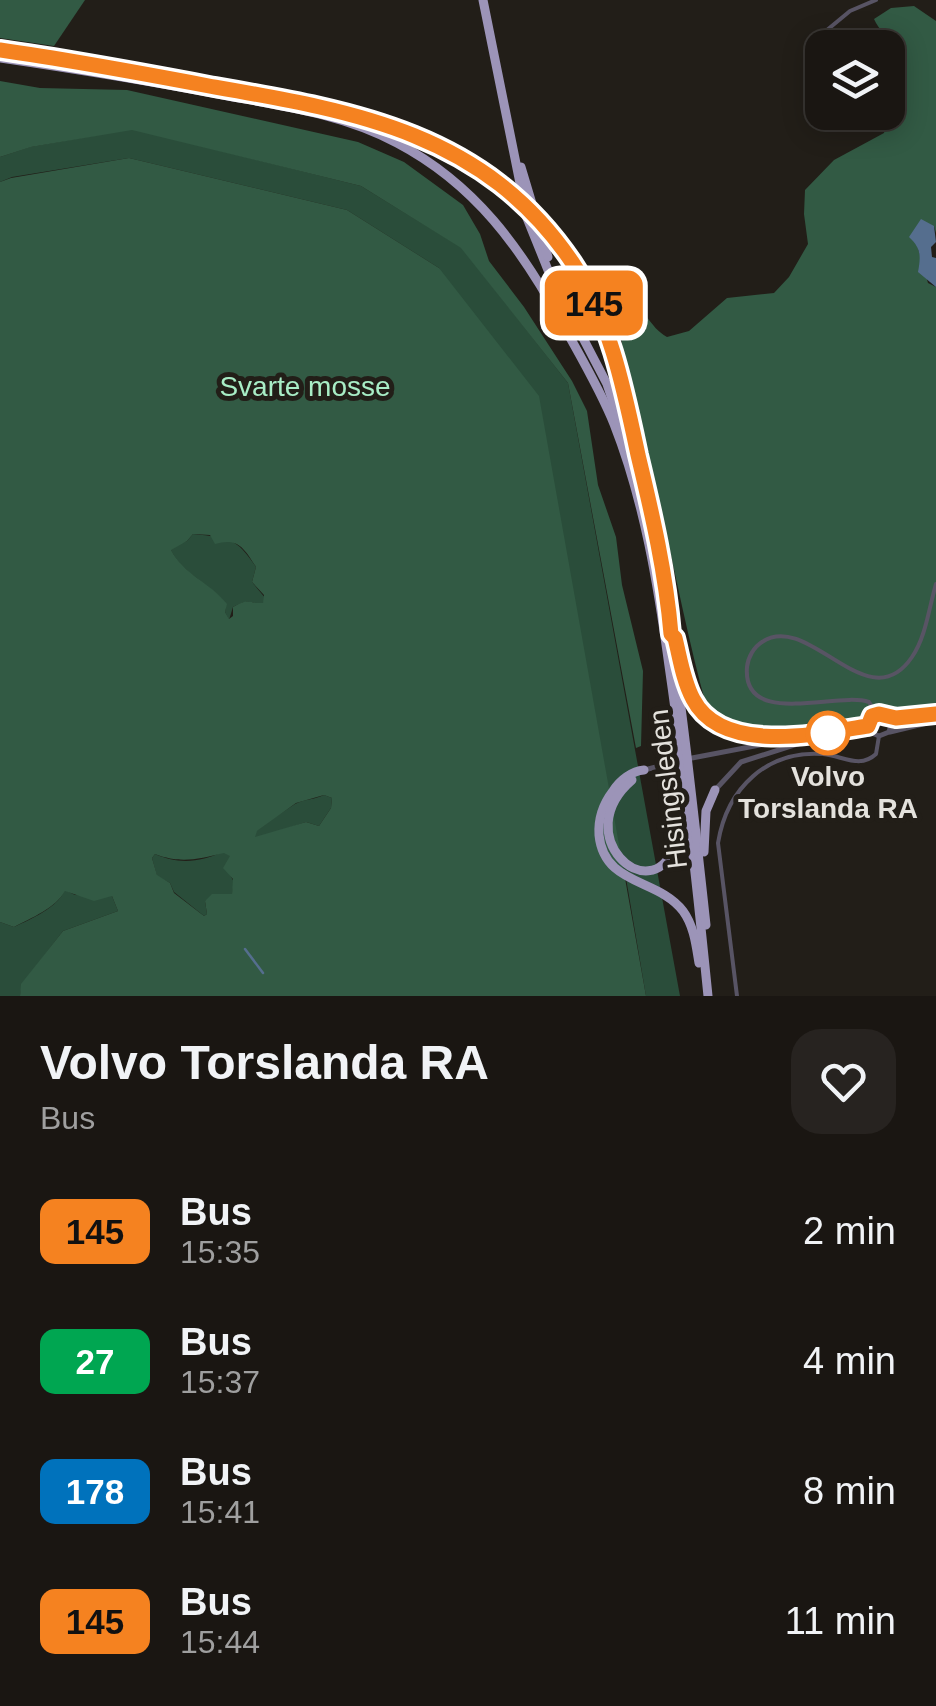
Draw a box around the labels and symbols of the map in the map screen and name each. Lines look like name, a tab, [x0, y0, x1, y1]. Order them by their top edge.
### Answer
line badge: 145	[536, 270, 652, 336]
park label: Svarte mosse	[219, 371, 391, 402]
street label: Hisingsleden	[643, 708, 693, 870]
marker: Volvo Torslanda RA	[807, 712, 849, 754]
place label: Volvo Torslanda RA	[738, 761, 918, 824]

